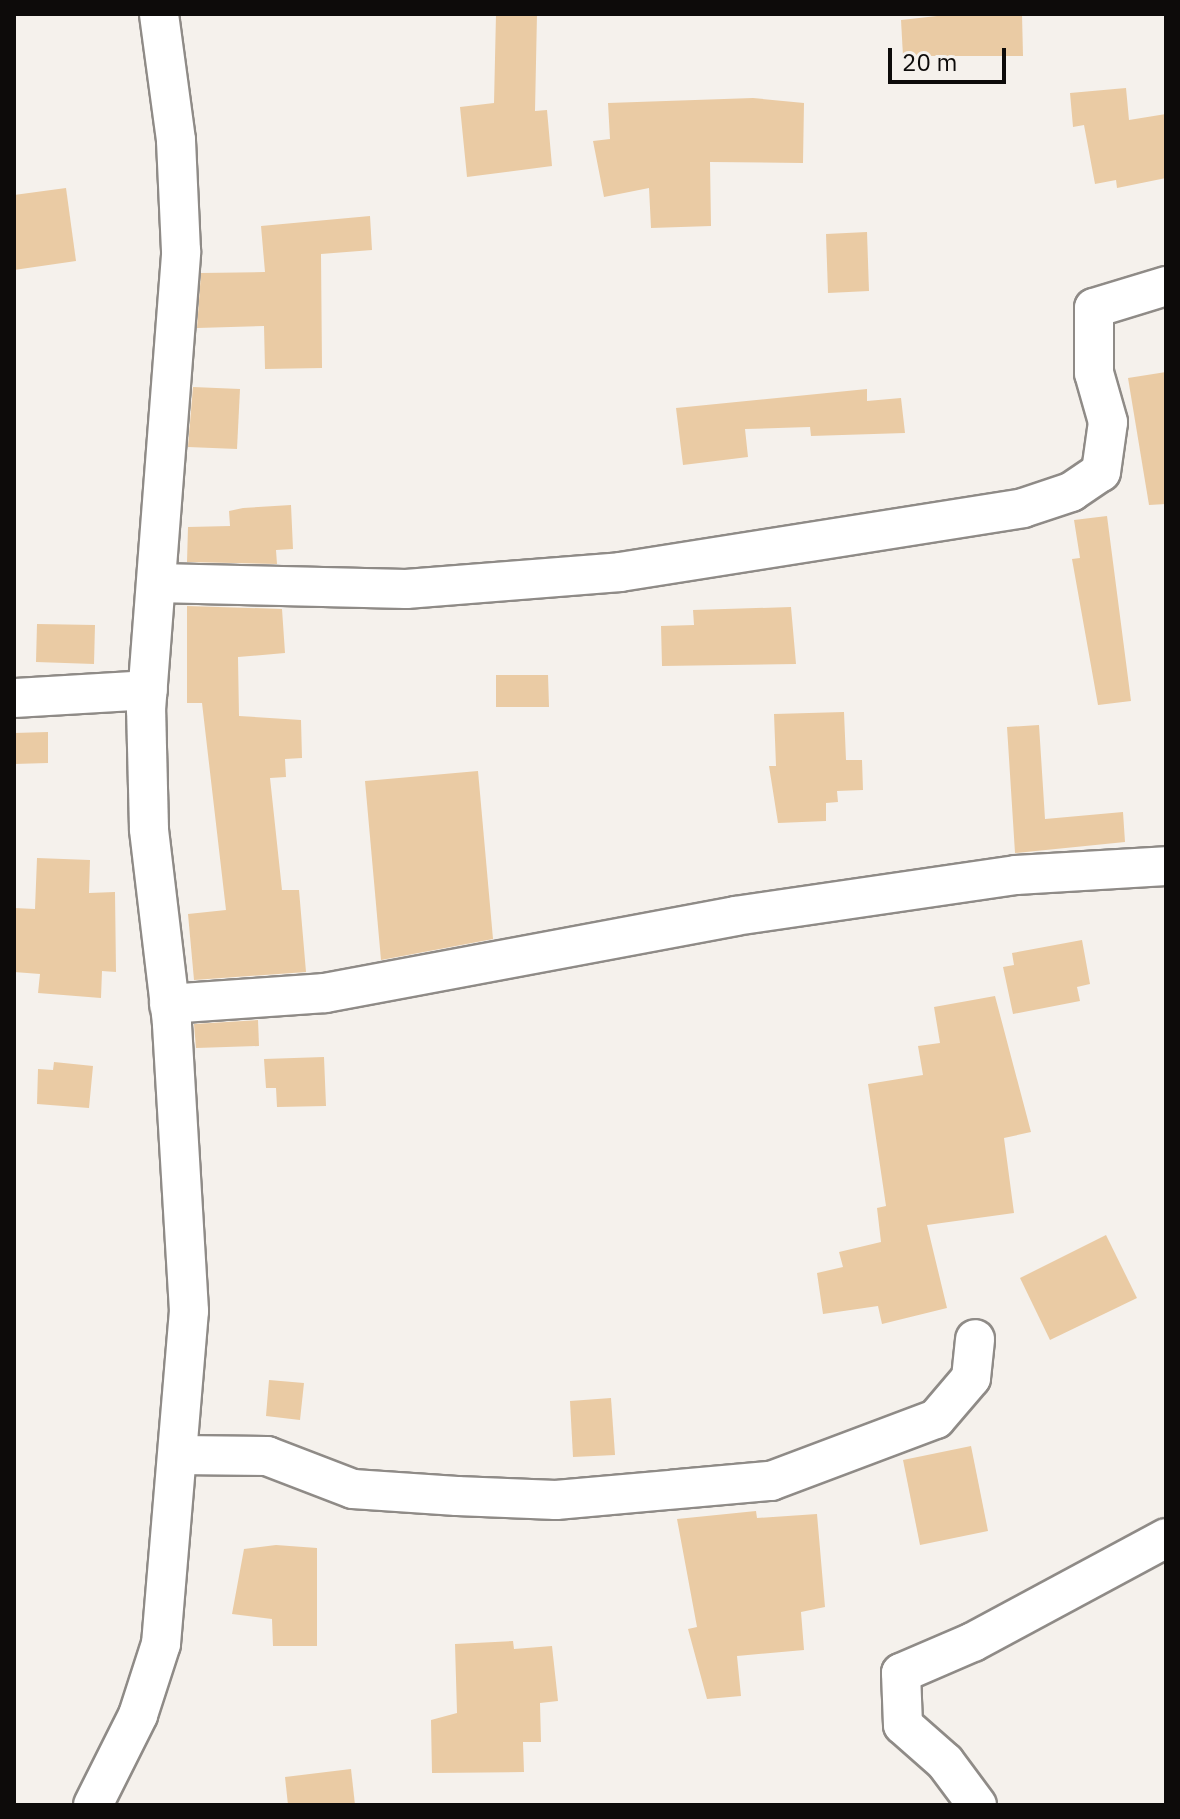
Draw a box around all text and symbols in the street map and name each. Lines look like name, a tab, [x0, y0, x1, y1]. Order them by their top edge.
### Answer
scale bar	[892, 32, 1010, 82]
text: 20 m	[902, 46, 957, 78]

